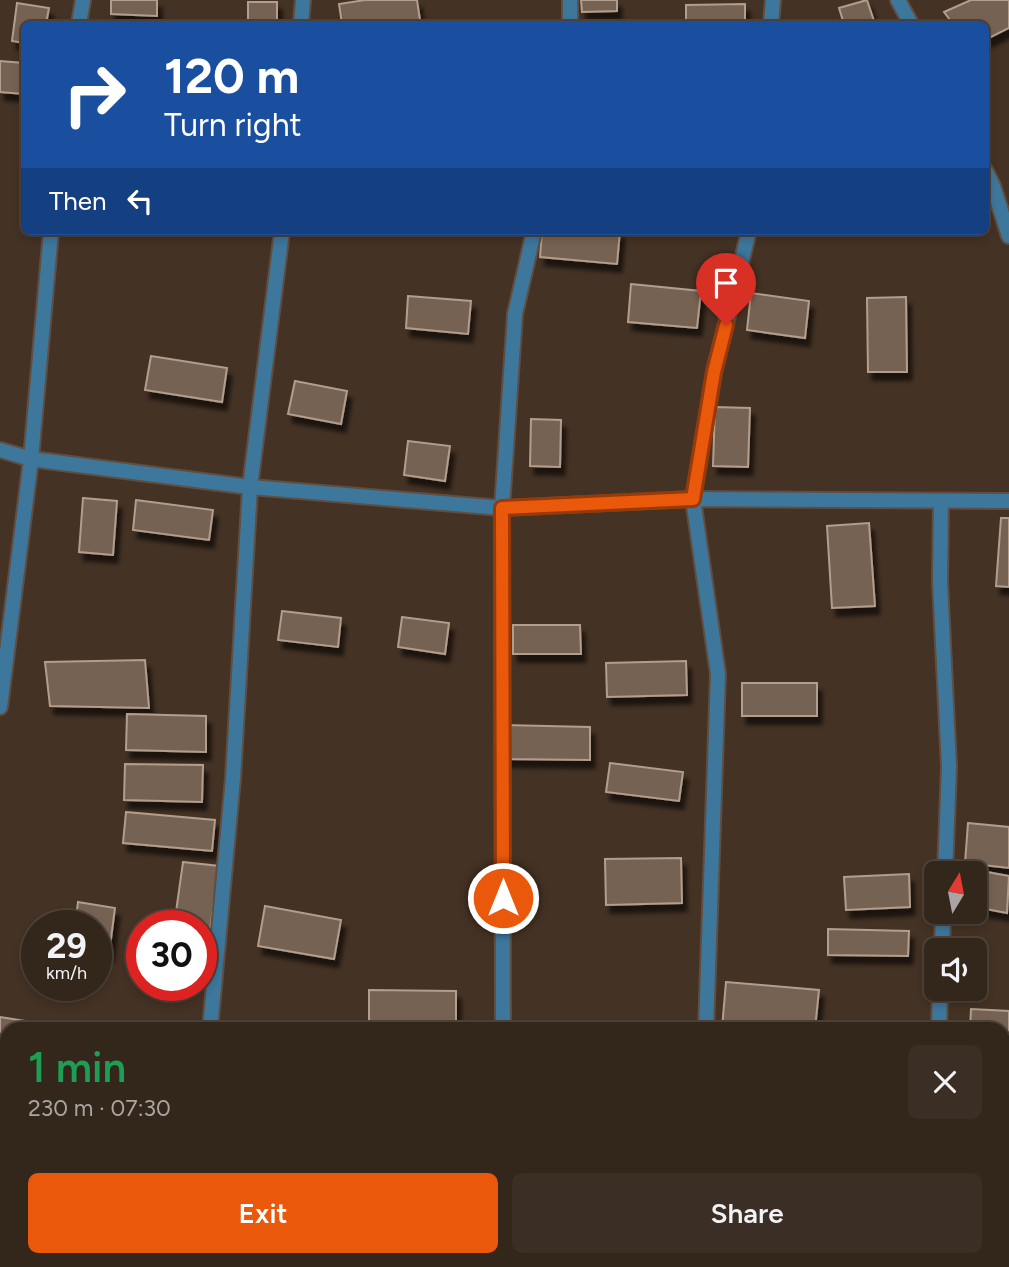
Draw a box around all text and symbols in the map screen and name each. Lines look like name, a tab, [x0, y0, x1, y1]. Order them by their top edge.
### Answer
text: 120 m	[164, 46, 299, 105]
icon: right	[49, 49, 140, 140]
text: Turn right	[164, 106, 302, 144]
icon: left	[121, 182, 159, 220]
text: Then	[49, 185, 107, 217]
pin	[696, 253, 756, 325]
icon: arrive	[707, 264, 745, 302]
position arrow	[466, 861, 540, 935]
north arrow	[924, 861, 987, 924]
map controls	[924, 861, 987, 1001]
speed limit sign: 30	[126, 910, 217, 1001]
text: 29	[46, 925, 87, 967]
button: sound	[924, 938, 987, 1001]
text: km/h	[46, 962, 87, 984]
text: 1 min	[28, 1042, 126, 1093]
button: close	[908, 1045, 982, 1119]
text: 230 m · 07:30	[28, 1094, 171, 1122]
button: Exit	[28, 1173, 498, 1253]
button: Share	[512, 1173, 982, 1253]

